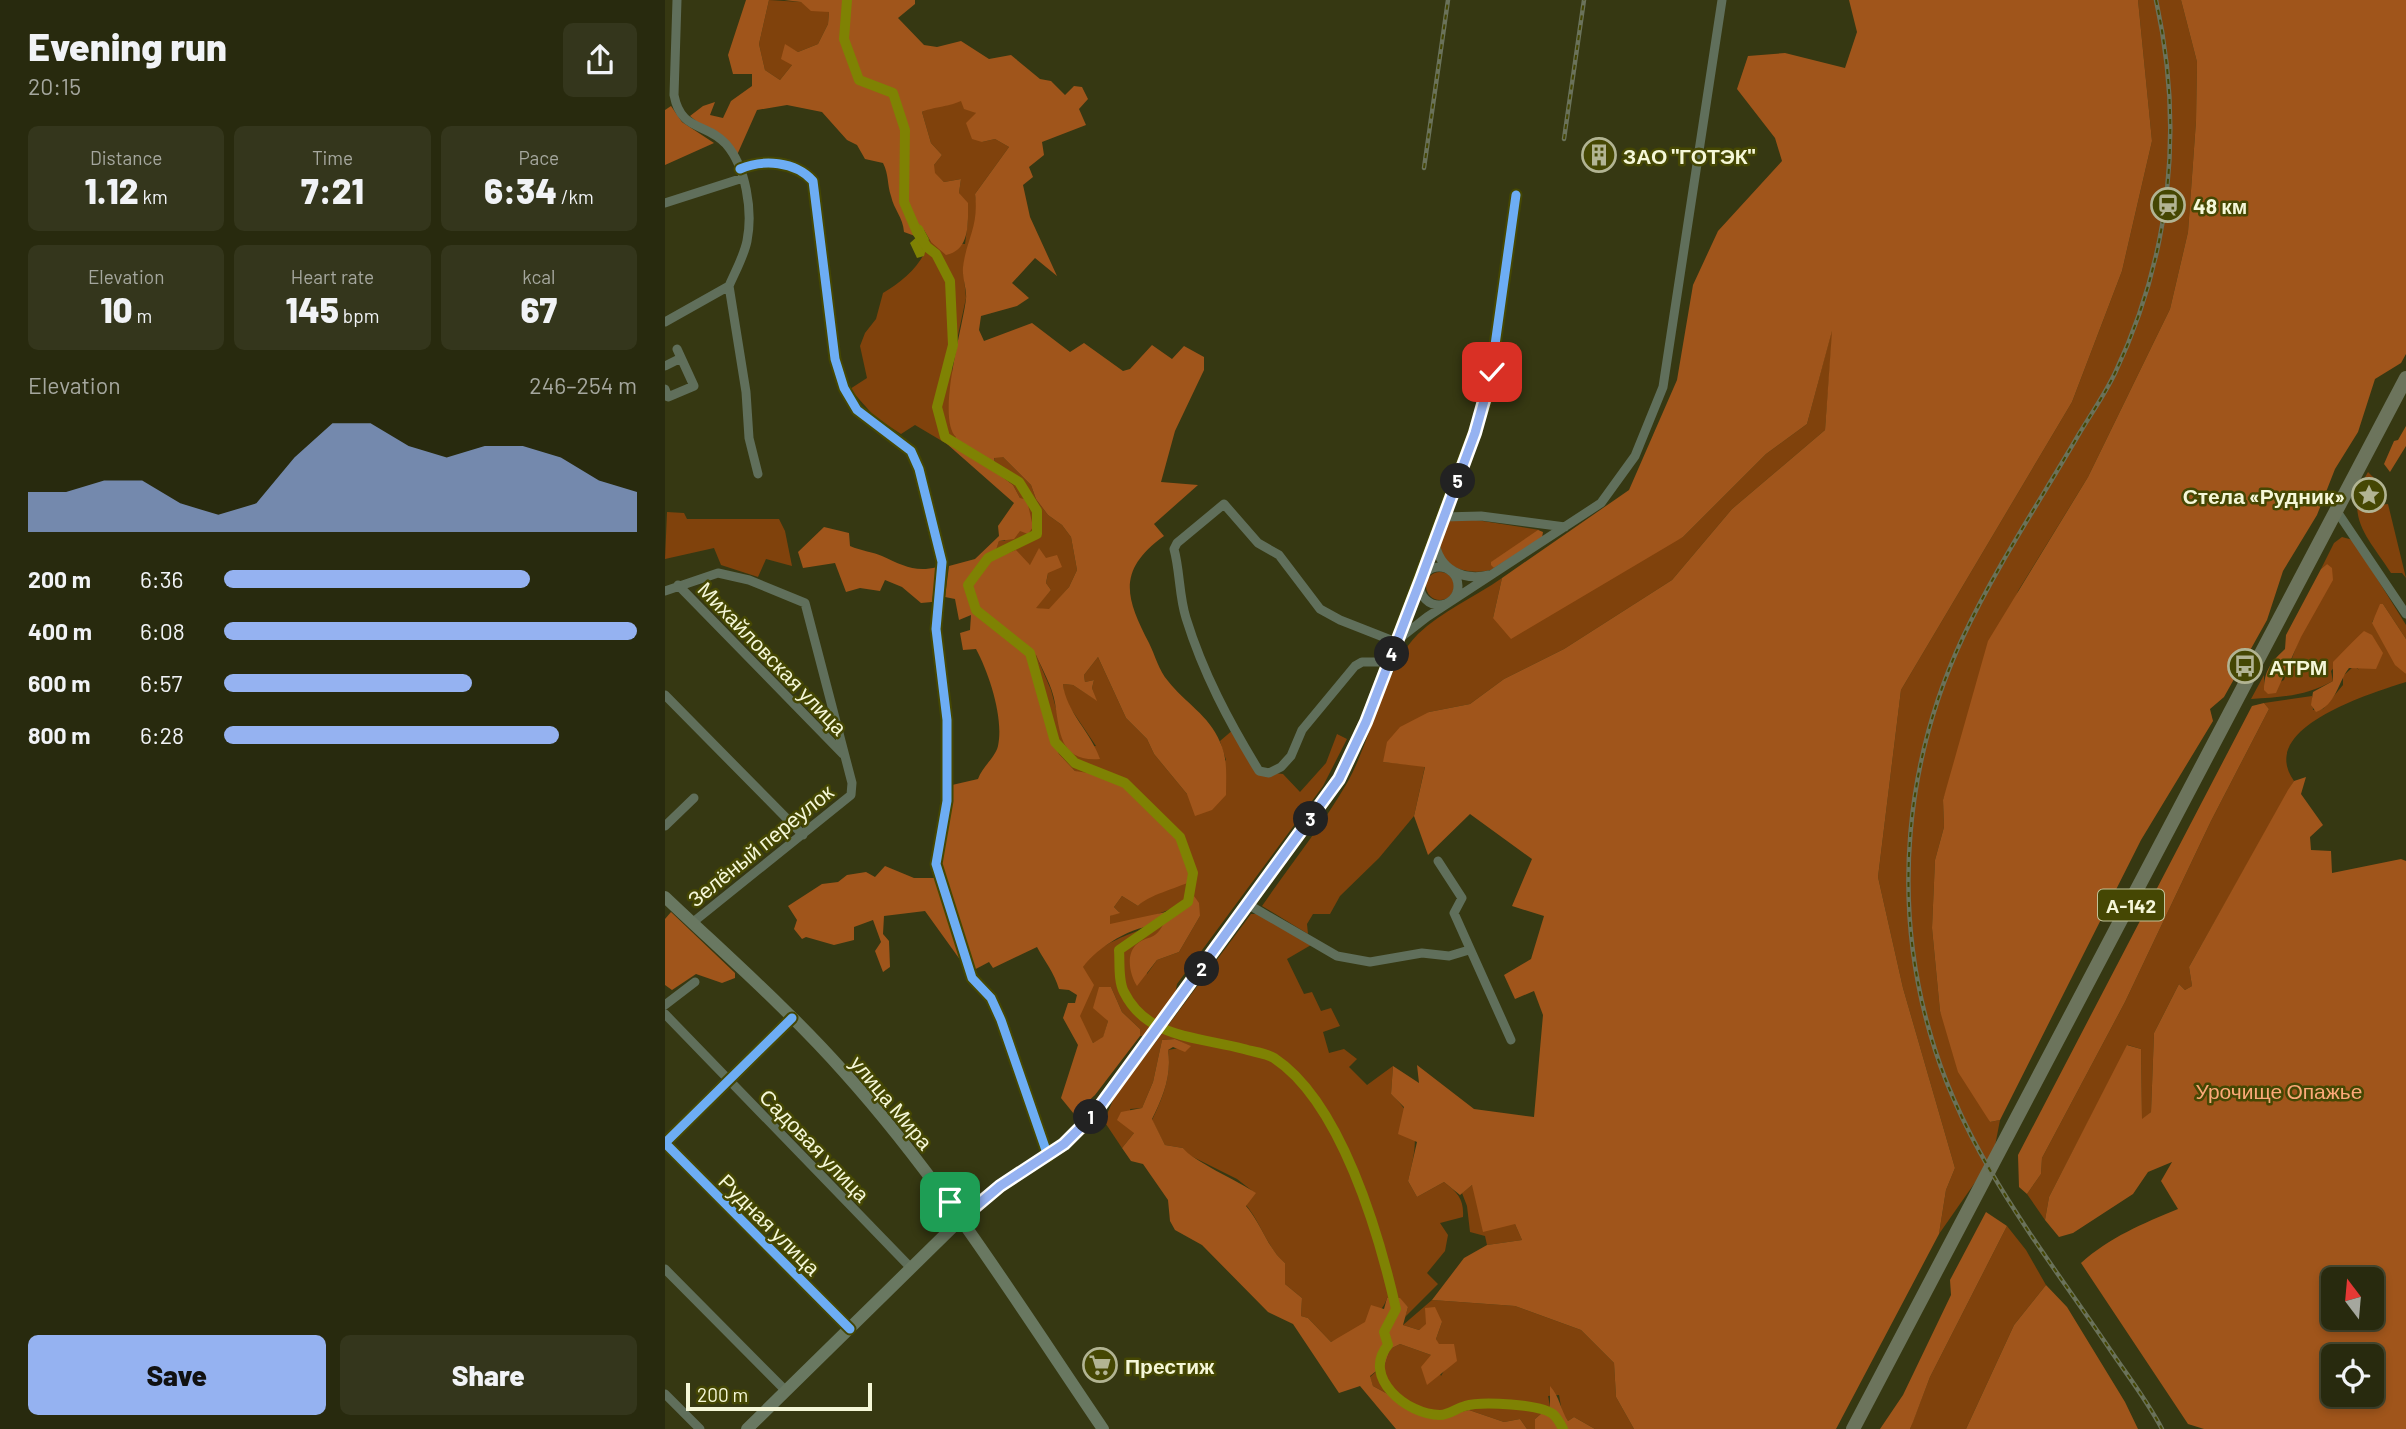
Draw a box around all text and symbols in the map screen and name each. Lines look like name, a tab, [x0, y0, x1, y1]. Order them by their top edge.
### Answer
text: Evening run	[28, 23, 227, 69]
button: share	[563, 23, 637, 97]
text: 20:15	[28, 72, 81, 100]
building icon: ЗАО "ГОТЭК"	[1580, 136, 1618, 174]
place label: ЗАО "ГОТЭК"	[1623, 143, 1756, 168]
text: Distance	[90, 146, 162, 169]
text: Time	[312, 146, 353, 169]
text: Pace	[518, 146, 559, 169]
text: 1.12	[85, 169, 139, 211]
text: 7:21	[301, 169, 364, 211]
text: 6:34	[484, 169, 557, 211]
text: km	[139, 185, 168, 208]
text: /km	[557, 185, 594, 208]
station icon: 48 км	[2149, 186, 2187, 224]
place label: 48 км	[2193, 193, 2247, 218]
text: Elevation	[88, 265, 164, 288]
text: Heart rate	[291, 265, 374, 288]
text: kcal	[522, 265, 555, 288]
text: 10	[100, 288, 133, 330]
text: 145	[286, 288, 339, 330]
text: 67	[520, 288, 557, 330]
text: m	[133, 304, 152, 327]
text: bpm	[339, 304, 379, 327]
pin	[1462, 342, 1522, 402]
icon: check	[1473, 353, 1511, 391]
text: Elevation	[28, 371, 121, 399]
text: 246–254 m	[529, 371, 637, 399]
pin: 5	[1441, 463, 1475, 498]
text: 5	[1452, 469, 1463, 492]
place icon: Стела «Рудник»	[2350, 476, 2388, 514]
place label: Стела «Рудник»	[2183, 483, 2345, 508]
text: 200 m	[28, 565, 91, 593]
text: 6:36	[140, 565, 183, 593]
street label: Михайловская улица	[693, 576, 853, 740]
text: 400 m	[28, 617, 92, 645]
text: 6:08	[140, 617, 185, 645]
pin: 4	[1375, 636, 1409, 672]
text: 4	[1386, 642, 1397, 665]
bus stop icon: АТРМ	[2226, 647, 2264, 685]
place label: АТРМ	[2269, 654, 2327, 679]
text: 600 m	[28, 669, 90, 697]
text: 6:57	[140, 669, 182, 697]
text: 800 m	[28, 721, 90, 749]
text: 6:28	[140, 721, 184, 749]
street label: Зелёный переулок	[682, 778, 838, 911]
pin: 3	[1293, 802, 1329, 836]
text: 3	[1305, 807, 1316, 830]
road number: А-142	[2098, 890, 2164, 920]
pin: 2	[1185, 951, 1219, 986]
text: 2	[1196, 957, 1207, 980]
street label: улица Мира	[846, 1050, 939, 1154]
park label: Урочище Опажье	[2196, 1078, 2362, 1103]
street label: Садовая улица	[755, 1083, 875, 1207]
pin: 1	[1073, 1100, 1109, 1134]
text: 1	[1087, 1105, 1094, 1128]
street label: Рудная улица	[714, 1168, 826, 1280]
pin	[920, 1172, 980, 1232]
icon: arrive	[931, 1183, 969, 1221]
north arrow	[2321, 1267, 2383, 1330]
map controls	[2321, 1267, 2384, 1407]
button: Save	[28, 1335, 326, 1415]
button: Share	[340, 1335, 637, 1415]
button: locate	[2321, 1344, 2384, 1407]
supermarket icon: Престиж	[1081, 1346, 1119, 1384]
place label: Престиж	[1125, 1353, 1215, 1378]
scale bar	[686, 1380, 871, 1412]
text: 200 m	[697, 1383, 748, 1406]

